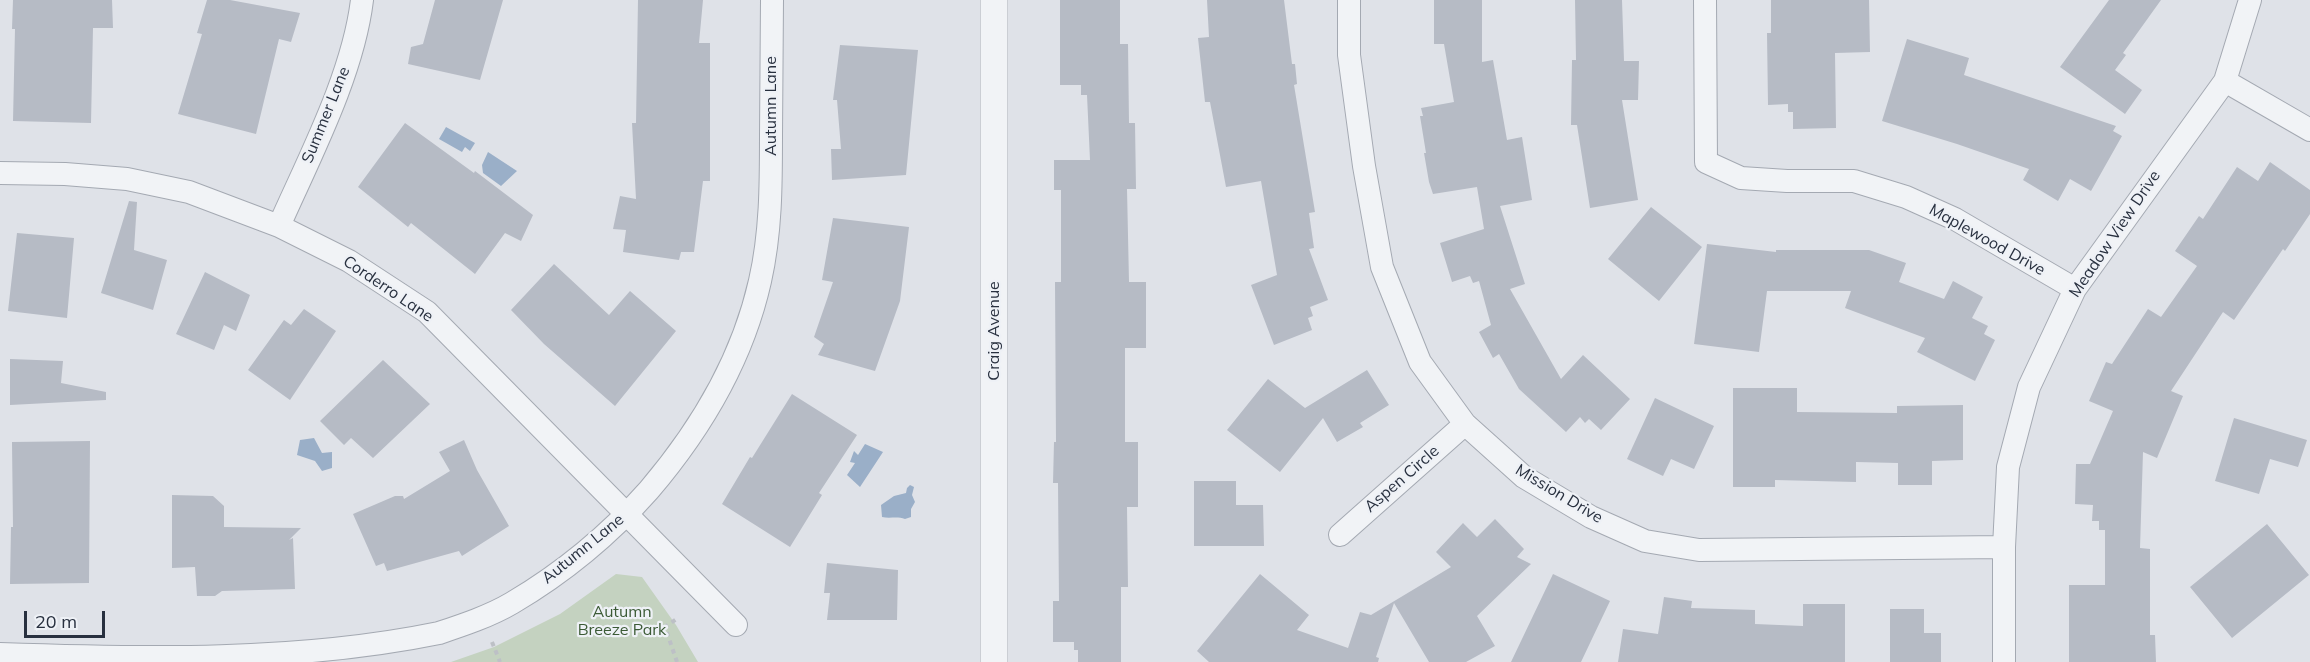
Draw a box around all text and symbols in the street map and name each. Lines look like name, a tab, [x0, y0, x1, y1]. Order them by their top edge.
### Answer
street label: Autumn Lane	[761, 56, 781, 156]
street label: Summer Lane	[298, 64, 354, 166]
street label: Meadow View Drive	[2065, 167, 2165, 301]
street label: Maplewood Drive	[1926, 200, 2048, 280]
street label: Corderro Lane	[339, 252, 437, 326]
street label: Craig Avenue	[984, 281, 1004, 381]
street label: Aspen Circle	[1361, 441, 1443, 517]
street label: Mission Drive	[1512, 460, 1606, 528]
street label: Autumn Lane	[538, 510, 628, 588]
scale bar	[27, 599, 108, 637]
park label: Autumn Breeze Park	[578, 602, 666, 640]
text: 20 m	[35, 610, 77, 633]

